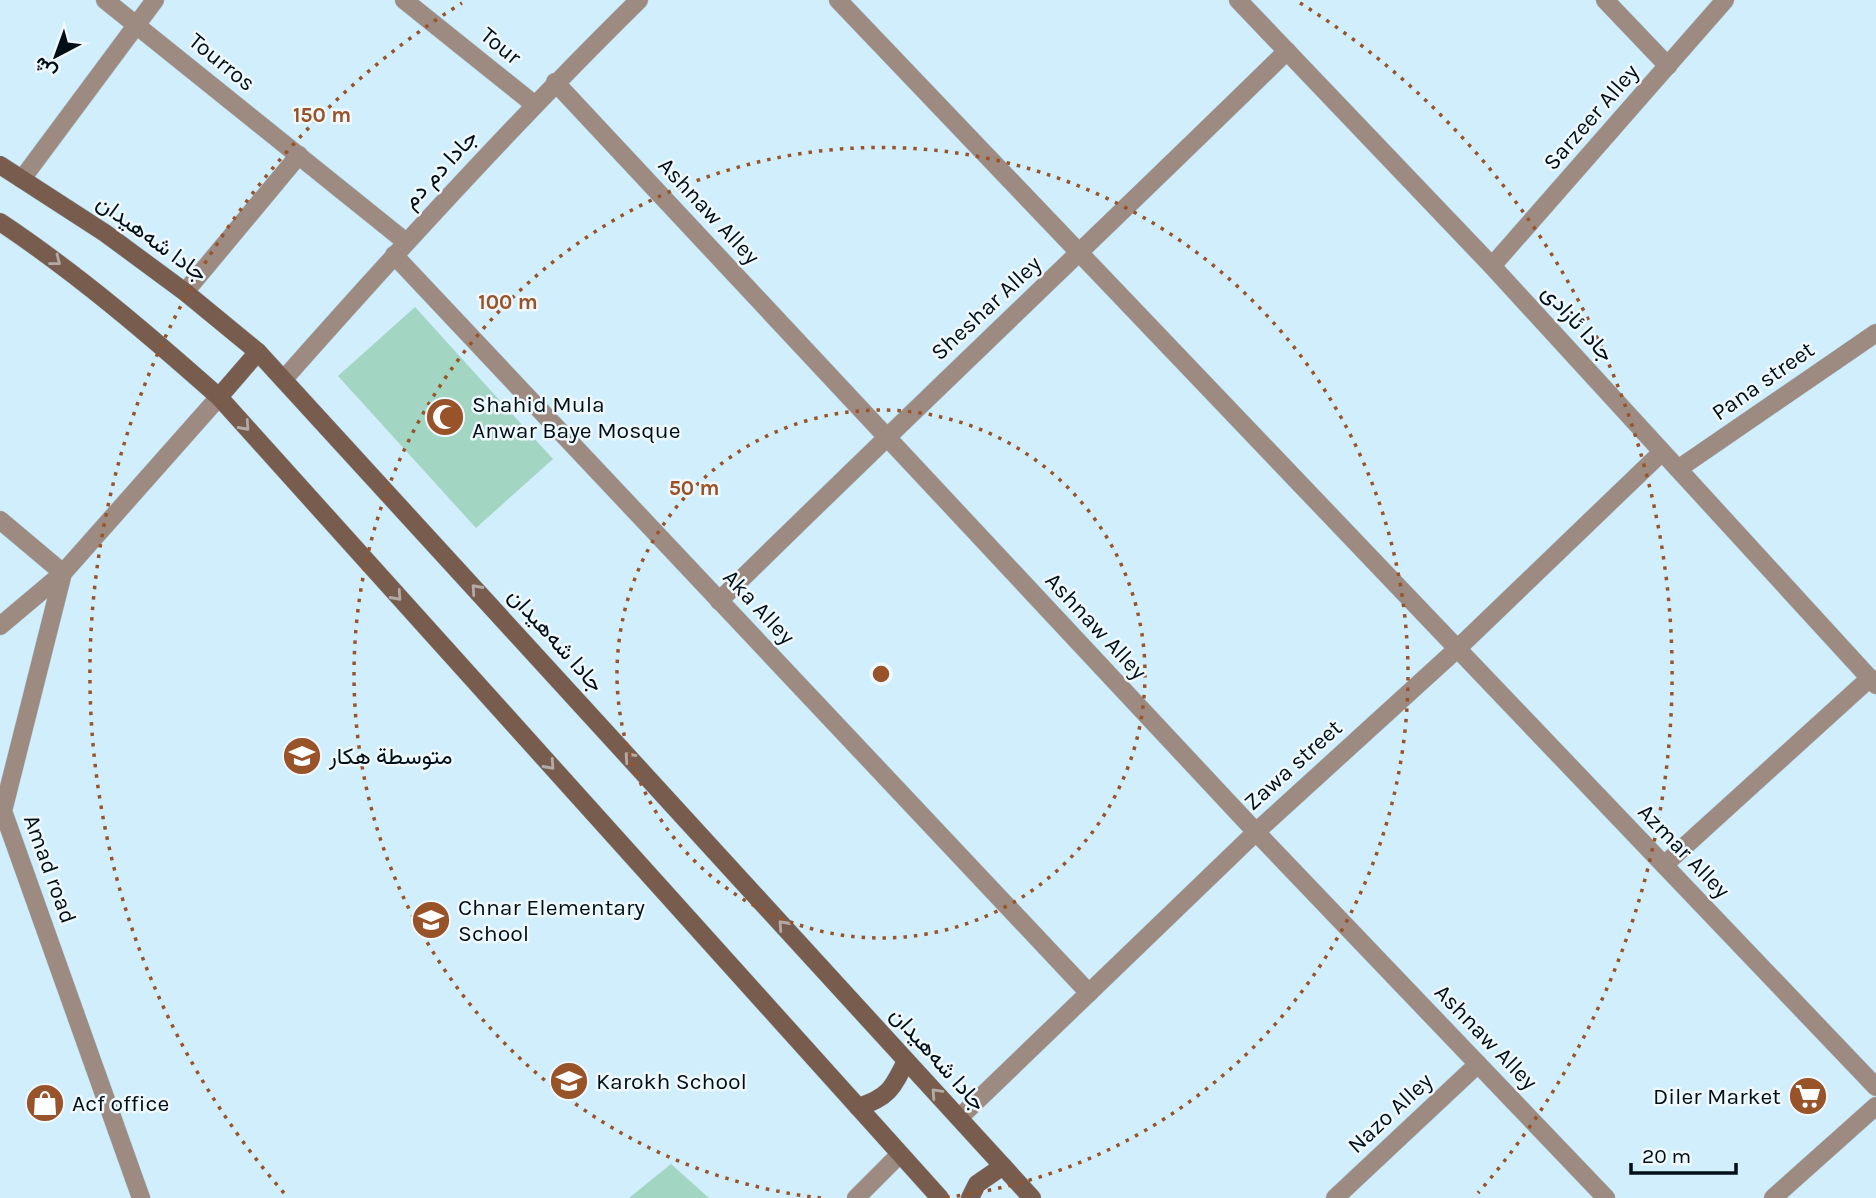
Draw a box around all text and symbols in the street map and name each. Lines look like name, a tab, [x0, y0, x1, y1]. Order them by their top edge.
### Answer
north arrow	[21, 21, 91, 91]
street label: Tour	[475, 22, 527, 71]
street label: Tourros	[183, 27, 261, 97]
text: ش	[30, 52, 61, 84]
street label: Sarzeer Alley	[1538, 58, 1645, 176]
text: 150 m	[293, 103, 351, 127]
street label: جادا دم دم	[397, 124, 484, 215]
street label: Ashnaw Alley	[653, 152, 766, 270]
street label: جادا شەهیدان	[91, 189, 213, 287]
street label: Sheshar Alley	[925, 250, 1047, 366]
one-way arrow	[48, 252, 61, 265]
street label: جادا ئازادی	[1535, 279, 1620, 368]
text: 100 m	[478, 290, 538, 314]
street label: Pana street	[1707, 336, 1820, 426]
place label: Shahid Mula Anwar Baye Mosque	[472, 391, 680, 444]
mosque icon: Shahid Mula Anwar Baye Mosque	[424, 396, 466, 438]
one-way arrow	[237, 418, 249, 431]
text: 50 m	[669, 476, 719, 500]
street label: Aka Alley	[717, 564, 801, 650]
street label: Ashnaw Alley	[1040, 567, 1153, 685]
street label: جادا شەهیدان	[502, 582, 610, 698]
one-way arrow	[472, 584, 484, 597]
one-way arrow	[389, 587, 402, 600]
centre of rings	[869, 662, 893, 686]
street label: Zawa street	[1238, 714, 1348, 816]
school or university icon: متوسطة هكار	[281, 735, 323, 777]
place label: متوسطة هكار	[328, 743, 452, 771]
one-way arrow	[625, 752, 638, 765]
one-way arrow	[541, 756, 554, 769]
street label: Azmar Alley	[1632, 798, 1736, 904]
street label: Amad road	[18, 811, 82, 927]
place label: Chnar Elementary School	[458, 894, 645, 947]
school or university icon: Chnar Elementary School	[410, 899, 452, 941]
one-way arrow	[779, 920, 791, 933]
street label: Ashnaw Alley	[1429, 979, 1543, 1096]
street label: جادا شەهیدان	[884, 1001, 992, 1117]
school or university icon: Karokh School	[548, 1060, 590, 1102]
street label: Nazo Alley	[1342, 1067, 1438, 1159]
place label: Karokh School	[596, 1068, 747, 1095]
supermarket icon: Diler Market	[1787, 1075, 1829, 1117]
shop icon: Acf office	[24, 1082, 66, 1124]
place label: Diler Market	[1653, 1083, 1781, 1110]
one-way arrow	[932, 1088, 944, 1101]
place label: Acf office	[72, 1090, 169, 1117]
scale bar	[1631, 1132, 1736, 1176]
text: 20 m	[1642, 1144, 1691, 1168]

